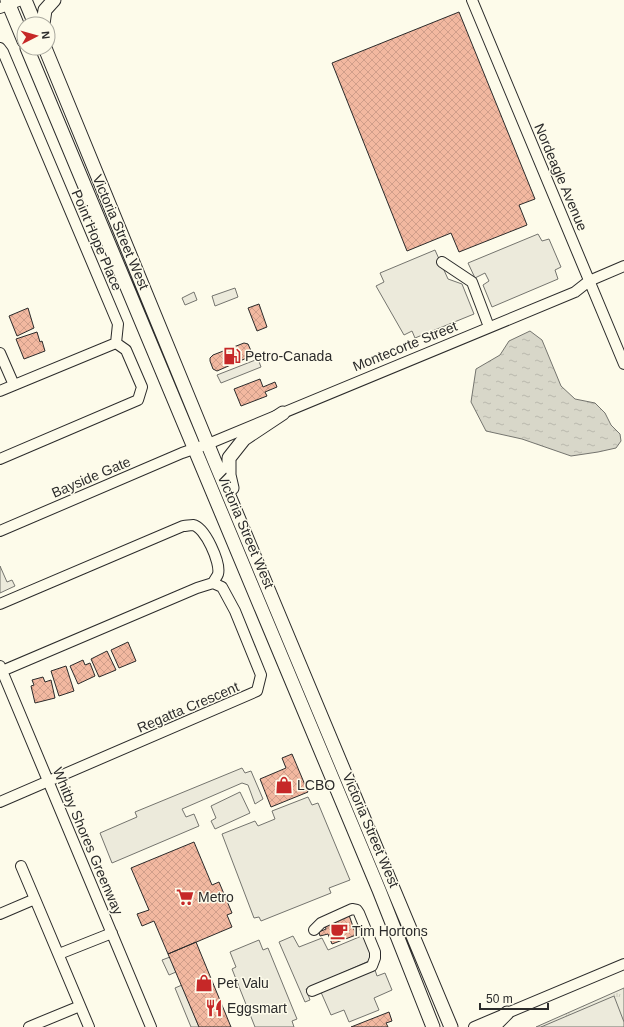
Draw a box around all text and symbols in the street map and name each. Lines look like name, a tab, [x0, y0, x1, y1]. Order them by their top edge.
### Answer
north arrow	[16, 16, 56, 56]
text: N	[40, 30, 52, 40]
street label: Nordeagle Avenue	[531, 121, 591, 233]
street label: Victoria Street West	[90, 172, 152, 292]
street label: Point Hope Place	[68, 187, 126, 293]
street label: Montecorte Street	[350, 318, 460, 374]
fuel station icon: Petro-Canada	[222, 346, 242, 366]
place label: Petro-Canada	[245, 348, 332, 364]
street label: Bayside Gate	[49, 453, 133, 501]
street label: Victoria Street West	[215, 471, 277, 591]
street label: Regatta Crescent	[135, 678, 241, 736]
street label: Whitby Shores Greenway	[50, 765, 126, 917]
street label: Victoria Street West	[340, 770, 402, 890]
shop icon: LCBO	[274, 775, 294, 795]
place label: LCBO	[297, 777, 335, 793]
supermarket icon: Metro	[175, 887, 195, 907]
place label: Metro	[198, 889, 234, 905]
cafe icon: Tim Hortons	[329, 921, 349, 941]
place label: Tim Hortons	[352, 923, 428, 939]
shop icon: Pet Valu	[194, 973, 214, 993]
place label: Pet Valu	[217, 975, 269, 991]
scale bar	[480, 985, 548, 1011]
text: 50 m	[486, 992, 513, 1006]
restaurant icon: Eggsmart	[204, 998, 224, 1018]
place label: Eggsmart	[227, 1000, 287, 1016]

